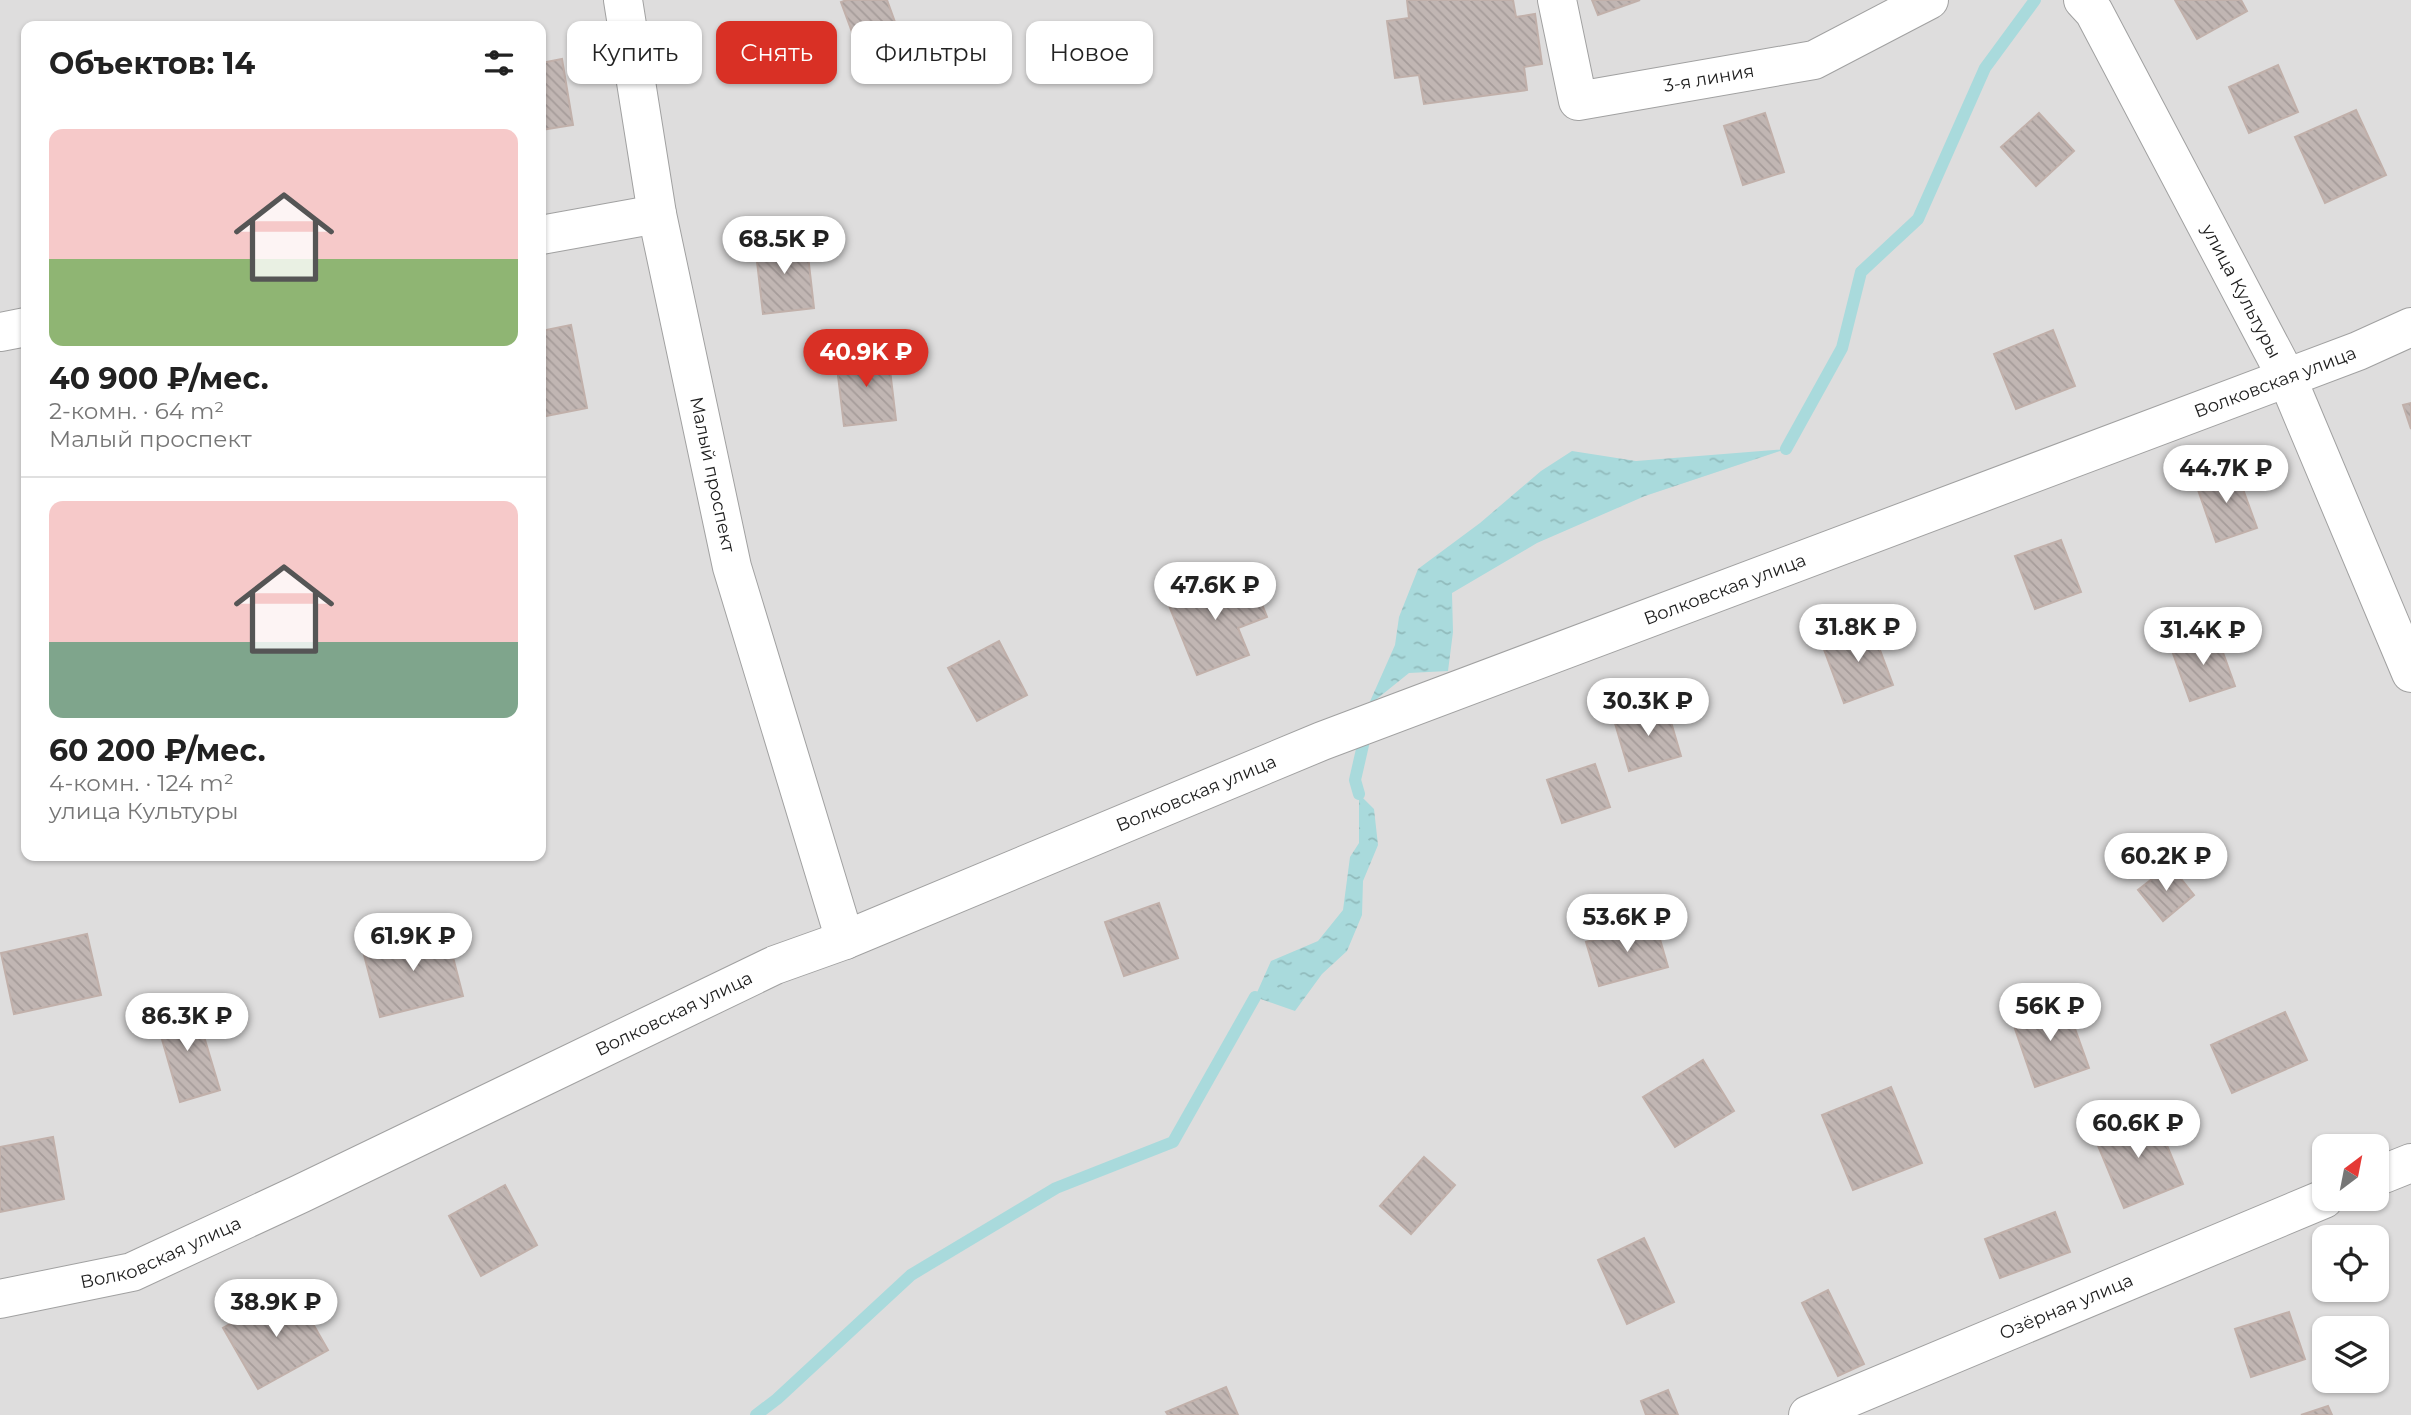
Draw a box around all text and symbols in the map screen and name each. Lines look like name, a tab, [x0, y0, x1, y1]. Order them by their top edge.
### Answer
chip: Купить	[567, 21, 702, 84]
chip: Снять	[716, 21, 837, 84]
chip: Фильтры	[851, 21, 1012, 84]
chip: Новое	[1026, 21, 1153, 84]
icon: filters	[480, 44, 518, 82]
text: Объектов: 14	[49, 45, 255, 82]
street label: 3-я линия	[1662, 60, 1756, 97]
icon: home	[221, 174, 347, 300]
pin: 68.5K ₽	[719, 216, 849, 276]
street label: улица Культуры	[2196, 220, 2286, 362]
text: 68.5K ₽	[738, 225, 830, 253]
pin: 40.9K ₽	[801, 330, 931, 389]
text: 40.9K ₽	[819, 338, 913, 366]
street label: Волковская улица	[2191, 342, 2359, 423]
text: 40 900 ₽/мес.	[49, 360, 269, 397]
street label: Малый проспект	[685, 395, 740, 555]
text: 2-комн. · 64 m²	[49, 397, 224, 425]
text: Малый проспект	[49, 425, 252, 453]
pin: 44.7K ₽	[2161, 446, 2291, 505]
text: 44.7K ₽	[2179, 454, 2273, 482]
icon: home	[221, 546, 347, 672]
street label: Волковская улица	[1641, 549, 1809, 630]
pin: 47.6K ₽	[1150, 562, 1280, 622]
text: 47.6K ₽	[1170, 571, 1260, 599]
pin: 31.8K ₽	[1793, 604, 1923, 664]
pin: 31.4K ₽	[2138, 608, 2268, 667]
text: 31.8K ₽	[1815, 613, 1901, 641]
text: 31.4K ₽	[2160, 616, 2246, 644]
pin: 30.3K ₽	[1583, 678, 1713, 738]
text: 30.3K ₽	[1603, 687, 1693, 715]
text: 60 200 ₽/мес.	[49, 732, 266, 769]
street label: Волковская улица	[1113, 750, 1280, 837]
text: 4-комн. · 124 m²	[49, 769, 234, 797]
text: улица Культуры	[49, 797, 239, 825]
pin: 60.2K ₽	[2101, 834, 2231, 893]
text: 60.2K ₽	[2120, 842, 2212, 870]
pin: 53.6K ₽	[1562, 894, 1692, 954]
text: 53.6K ₽	[1583, 903, 1671, 931]
pin: 61.9K ₽	[348, 914, 478, 973]
text: 61.9K ₽	[370, 922, 456, 950]
street label: Волковская улица	[592, 967, 756, 1061]
pin: 56K ₽	[2001, 984, 2099, 1043]
text: 56K ₽	[2015, 992, 2085, 1020]
pin: 86.3K ₽	[122, 993, 252, 1053]
text: 86.3K ₽	[141, 1002, 233, 1030]
pin: 60.6K ₽	[2073, 1100, 2203, 1160]
text: 60.6K ₽	[2092, 1109, 2184, 1137]
north arrow	[2312, 1134, 2389, 1211]
map controls	[2312, 1134, 2389, 1393]
street label: Волковская улица	[78, 1212, 245, 1293]
button: locate	[2312, 1225, 2389, 1302]
street label: Озёрная улица	[1996, 1269, 2136, 1345]
pin: 38.9K ₽	[211, 1280, 341, 1339]
text: 38.9K ₽	[230, 1288, 322, 1316]
button: layers	[2312, 1316, 2389, 1393]

